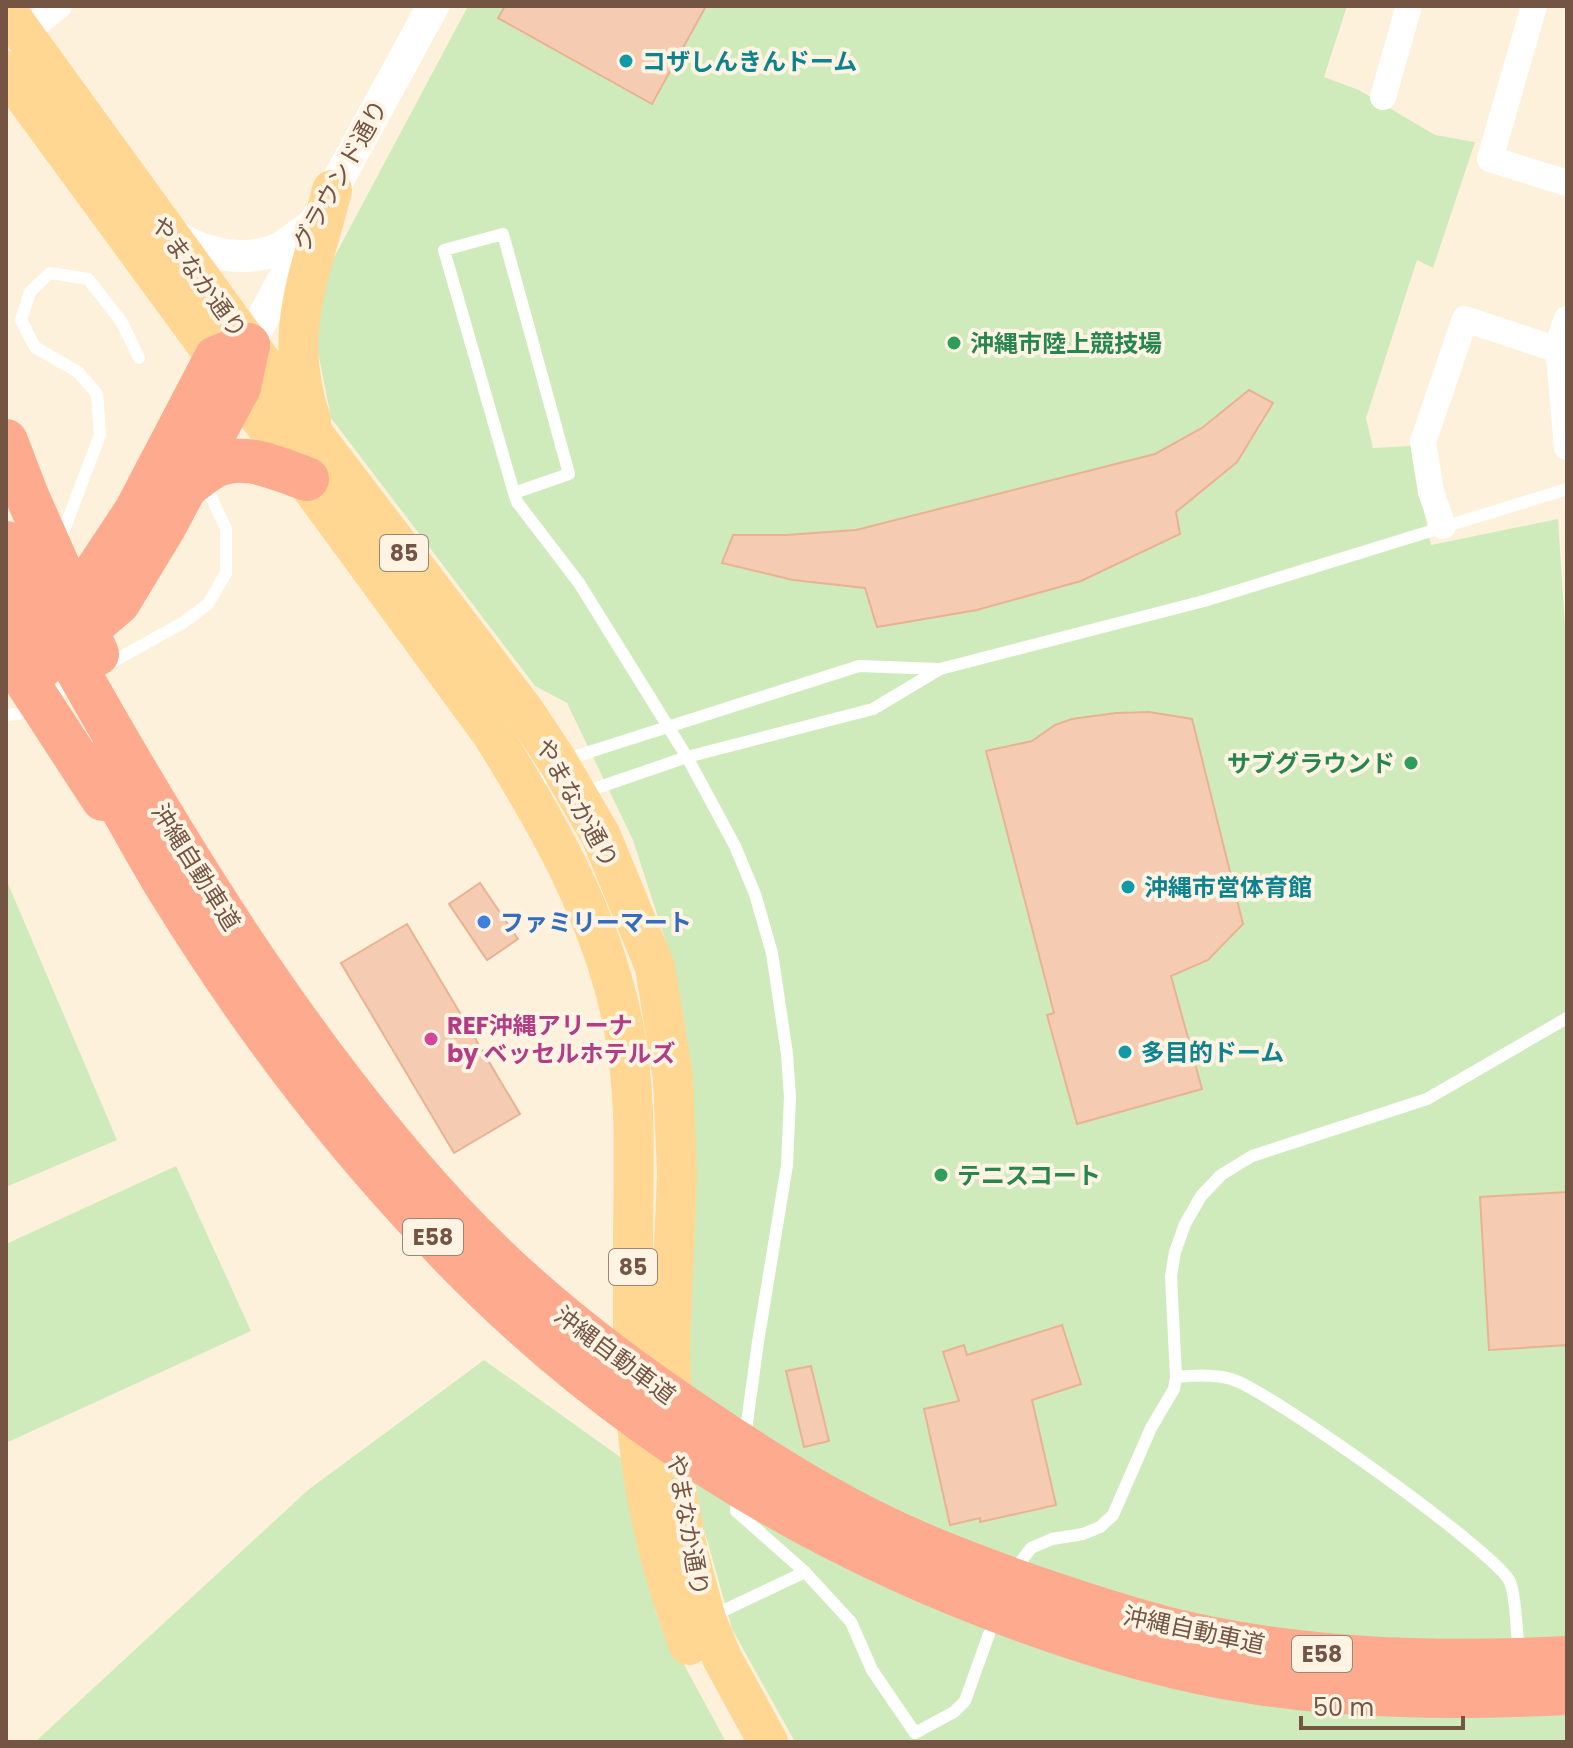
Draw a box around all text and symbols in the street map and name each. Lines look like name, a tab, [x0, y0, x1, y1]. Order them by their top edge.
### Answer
place label: コザしんきんドーム	[642, 45, 857, 78]
marker: コザしんきんドーム	[617, 52, 635, 70]
street label: グラウンド通り	[285, 94, 395, 256]
street label: やまなか通り	[143, 209, 255, 345]
place label: 沖縄市陸上競技場	[970, 327, 1162, 360]
marker: 沖縄市陸上競技場	[945, 334, 963, 352]
road number: 85	[380, 535, 428, 571]
street label: やまなか通り	[528, 732, 626, 874]
place label: サブグラウンド	[1227, 747, 1395, 780]
marker: サブグラウンド	[1402, 754, 1420, 772]
street label: 沖縄自動車道	[144, 797, 248, 937]
place label: 沖縄市営体育館	[1144, 871, 1312, 904]
marker: 沖縄市営体育館	[1119, 878, 1137, 896]
place label: ファミリーマート	[500, 906, 692, 939]
marker: ファミリーマート	[475, 913, 493, 931]
place label: REF沖縄アリーナ by ベッセルホテルズ	[447, 1009, 676, 1070]
marker: REF沖縄アリーナ by ベッセルホテルズ	[422, 1030, 440, 1048]
place label: 多目的ドーム	[1141, 1036, 1284, 1069]
marker: 多目的ドーム	[1116, 1043, 1134, 1061]
place label: テニスコート	[957, 1159, 1101, 1192]
marker: テニスコート	[932, 1166, 950, 1184]
road number: E58	[403, 1219, 463, 1255]
road number: 85	[609, 1249, 657, 1285]
street label: 沖縄自動車道	[548, 1298, 682, 1412]
street label: やまなか通り	[659, 1451, 717, 1599]
street label: 沖縄自動車道	[1120, 1599, 1268, 1661]
road number: E58	[1292, 1636, 1352, 1672]
scale bar	[1301, 1680, 1463, 1730]
text: 50 m	[1313, 1691, 1374, 1724]

